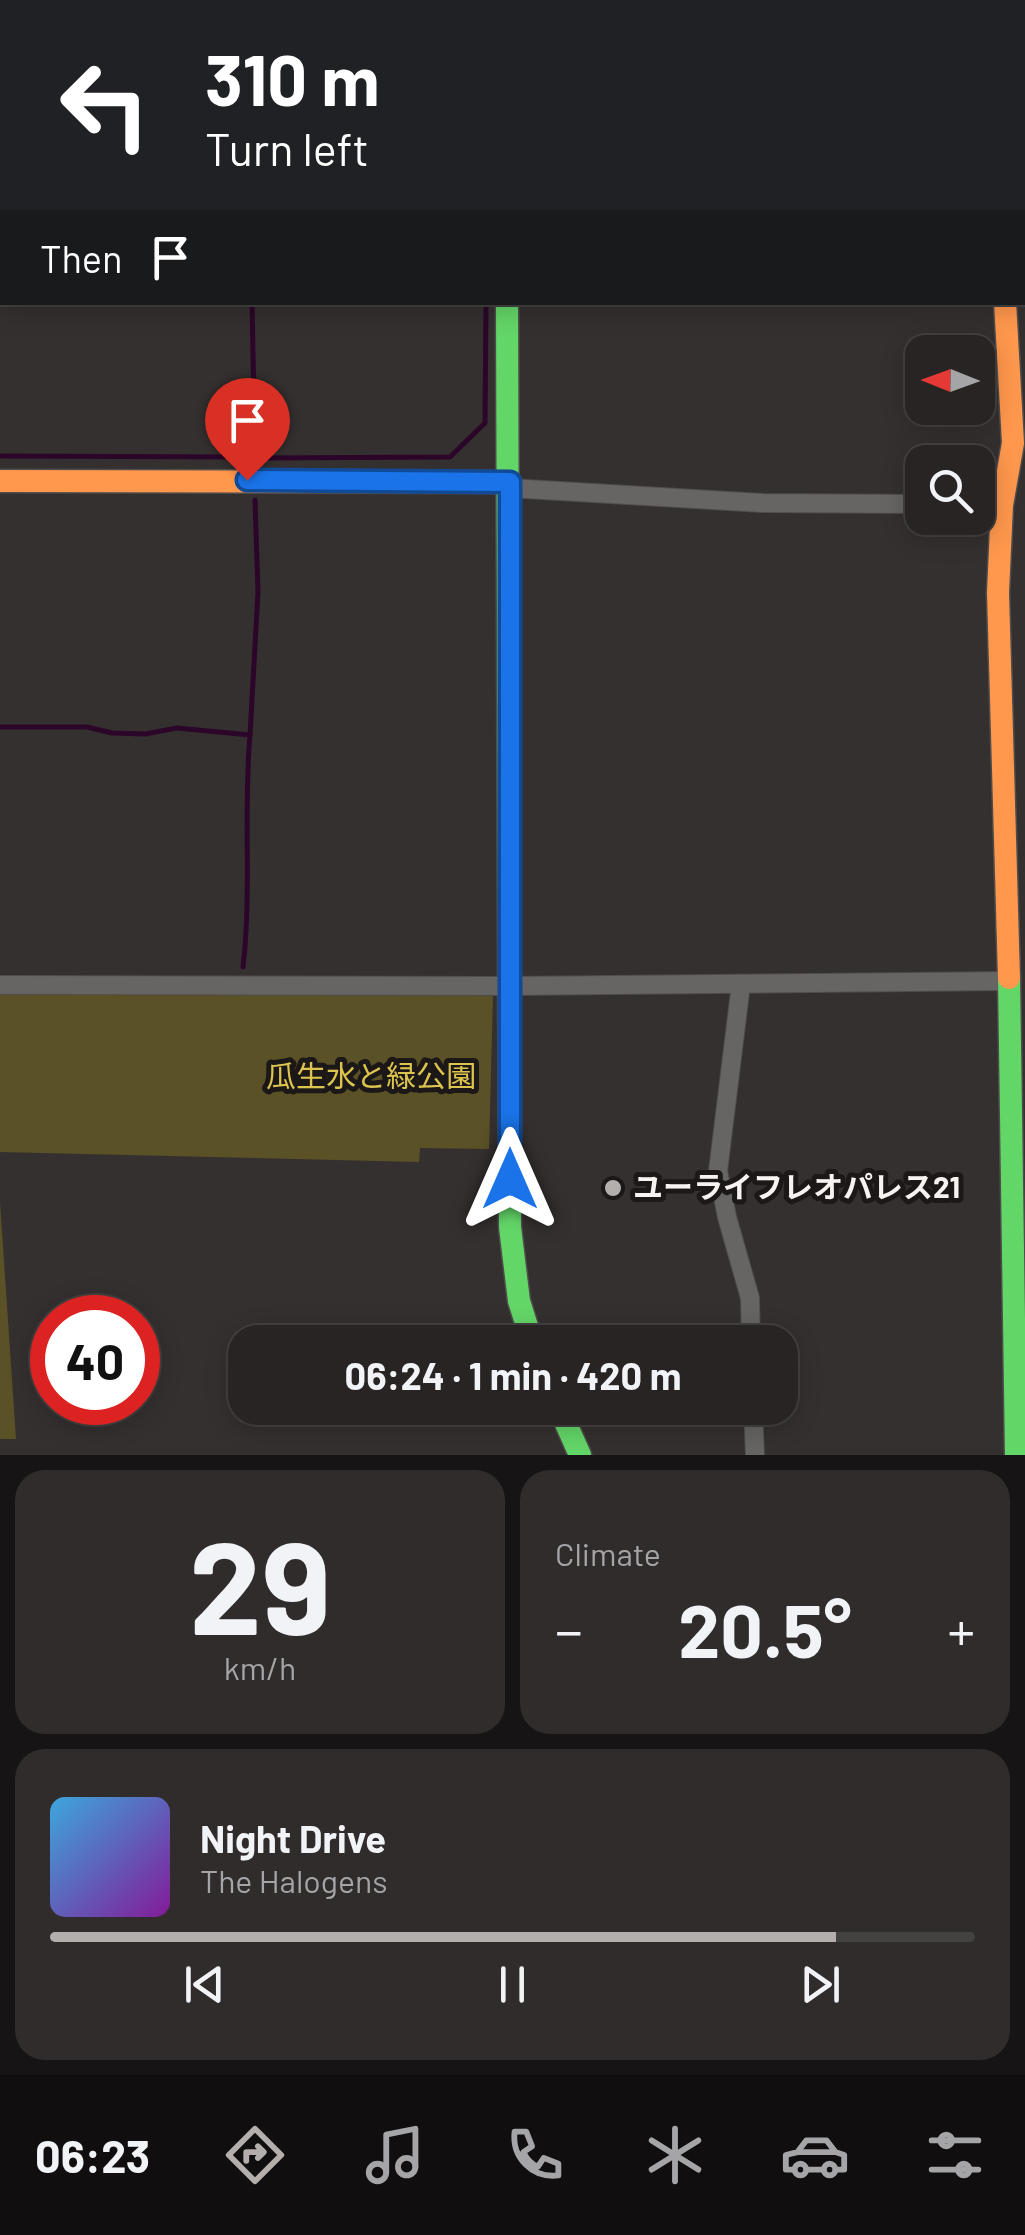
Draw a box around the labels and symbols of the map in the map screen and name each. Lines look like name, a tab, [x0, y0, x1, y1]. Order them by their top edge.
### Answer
north arrow	[905, 335, 995, 425]
pin	[205, 378, 290, 481]
park label: 瓜生水と緑公園	[266, 1057, 476, 1093]
position arrow	[458, 1127, 562, 1231]
place label: ユーライフレオパレス21	[633, 1168, 960, 1204]
marker: ユーライフレオパレス21	[602, 1177, 624, 1199]
speed limit sign: 40	[30, 1295, 160, 1425]

